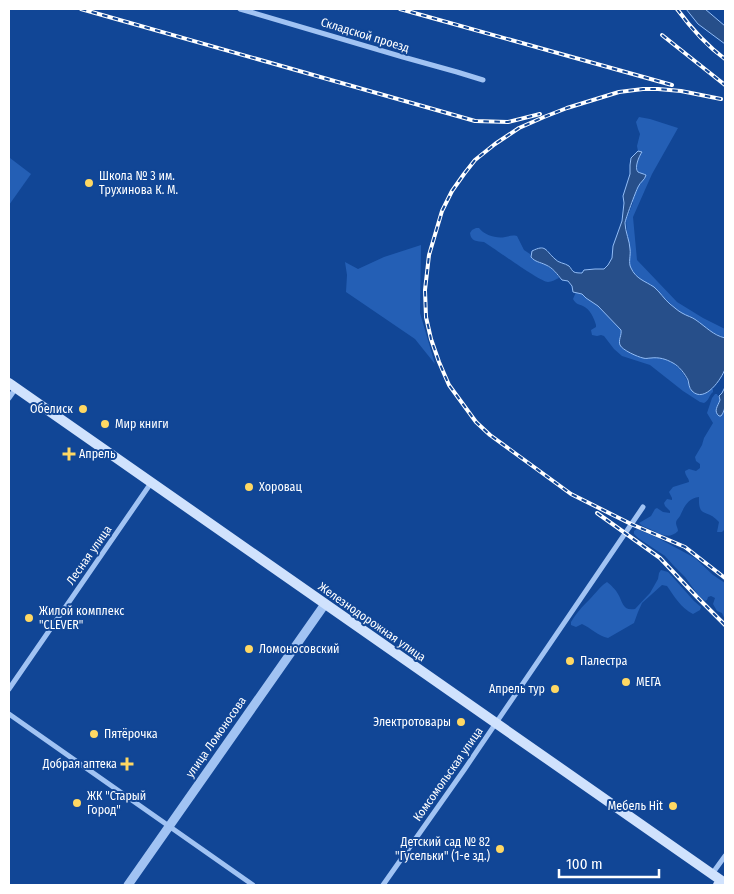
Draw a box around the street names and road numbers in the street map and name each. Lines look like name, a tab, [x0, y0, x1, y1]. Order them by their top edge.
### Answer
street label: Складской проезд	[319, 15, 411, 55]
street label: Лесная улица	[63, 523, 115, 587]
street label: Железнодорожная улица	[316, 580, 429, 664]
street label: улица Ломоносова	[183, 694, 249, 780]
street label: Комсомольская улица	[410, 724, 486, 824]

